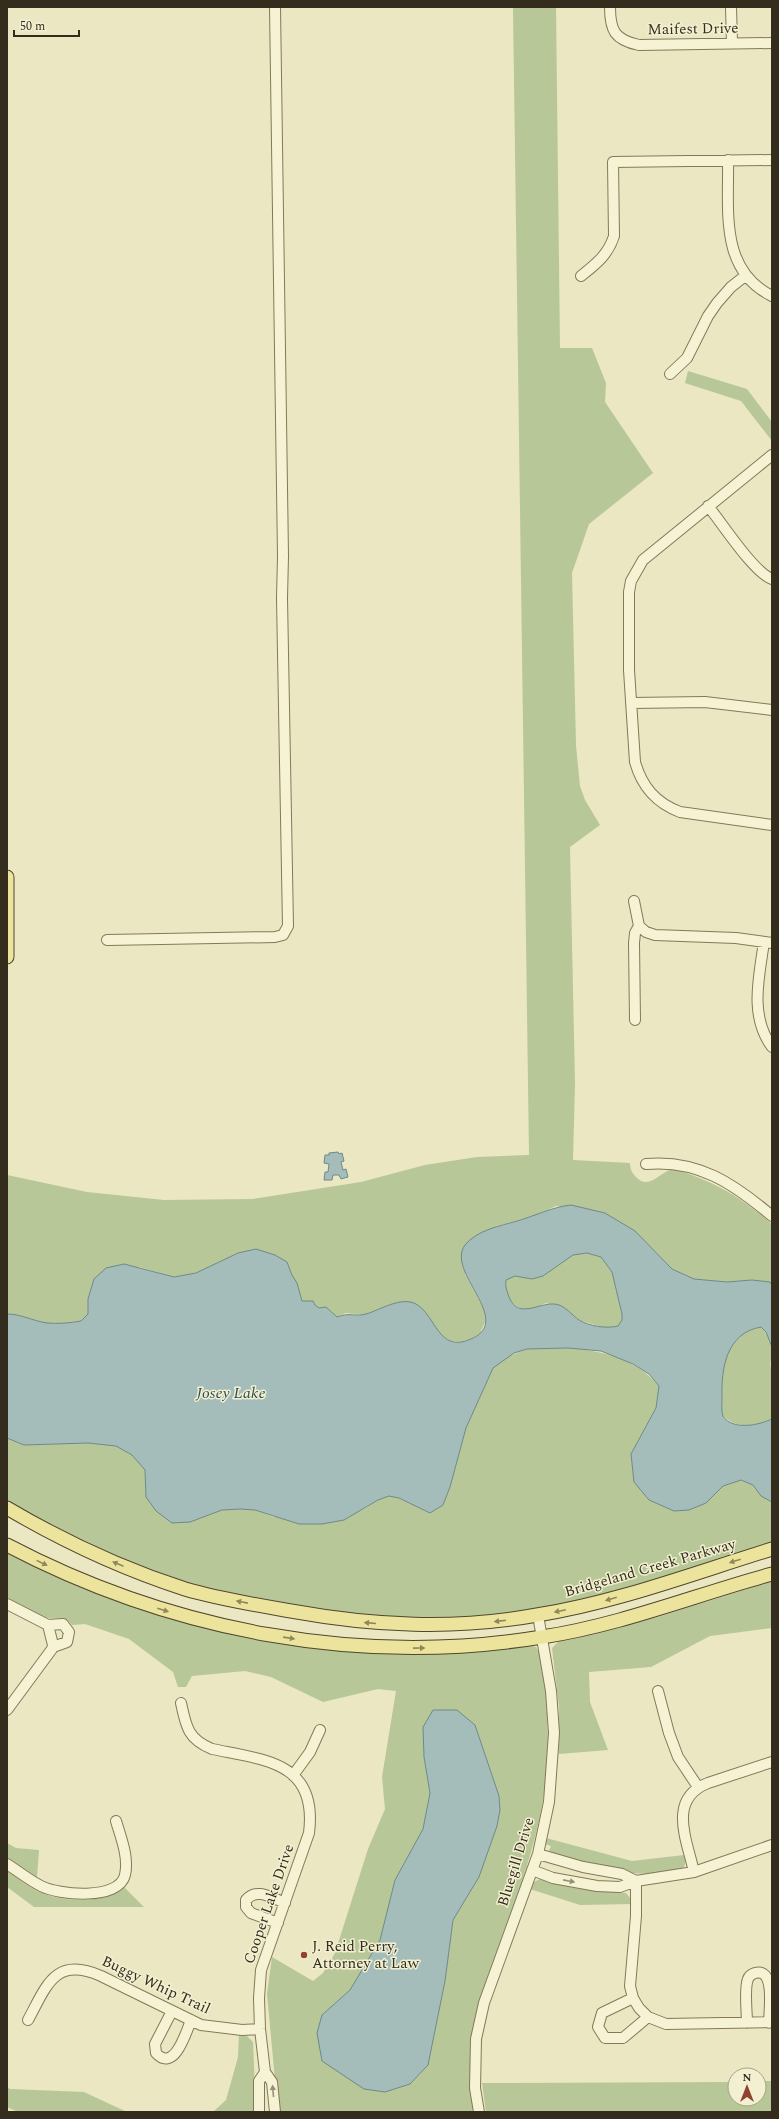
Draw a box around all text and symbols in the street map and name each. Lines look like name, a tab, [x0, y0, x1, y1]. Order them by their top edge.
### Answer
scale bar	[14, 12, 79, 38]
text: 50 m	[20, 17, 45, 36]
street label: Maifest Drive	[647, 17, 739, 41]
water label: Josey Lake	[196, 1381, 265, 1405]
street label: Bridgeland Creek Parkway	[562, 1532, 739, 1603]
one-way arrow	[728, 1558, 740, 1564]
one-way arrow	[36, 1560, 47, 1566]
one-way arrow	[111, 1560, 123, 1566]
one-way arrow	[604, 1596, 616, 1602]
one-way arrow	[236, 1599, 248, 1605]
one-way arrow	[157, 1607, 169, 1613]
one-way arrow	[554, 1608, 566, 1614]
one-way arrow	[494, 1618, 506, 1624]
one-way arrow	[364, 1619, 376, 1626]
one-way arrow	[283, 1635, 295, 1641]
one-way arrow	[413, 1645, 426, 1651]
street label: Bluegill Drive	[492, 1815, 540, 1909]
street label: Cooper Lake Drive	[238, 1841, 300, 1967]
one-way arrow	[563, 1878, 576, 1884]
place label: J. Reid Perry, Attorney at Law	[312, 1935, 420, 1975]
street label: Buggy Whip Trail	[98, 1950, 214, 2020]
marker: J. Reid Perry, Attorney at Law	[299, 1950, 309, 1960]
north arrow	[727, 2067, 767, 2107]
text: N	[743, 2069, 752, 2086]
one-way arrow	[270, 2085, 276, 2097]

